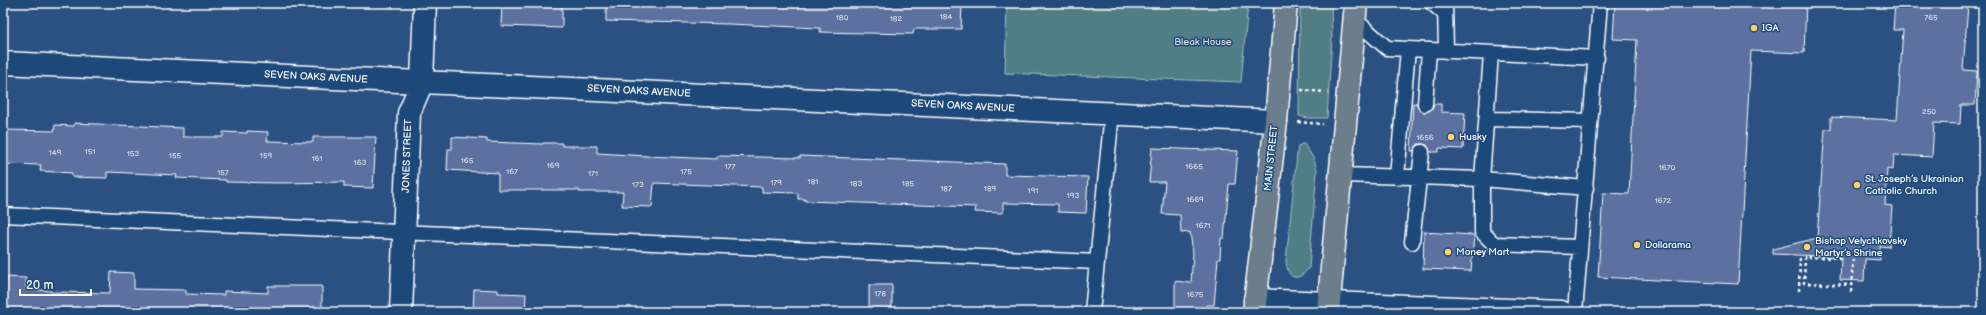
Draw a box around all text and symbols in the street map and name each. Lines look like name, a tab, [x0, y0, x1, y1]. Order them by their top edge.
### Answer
house number: 184	[940, 12, 952, 21]
house number: 180	[836, 13, 849, 22]
house number: 765	[1924, 13, 1938, 22]
house number: 182	[890, 14, 903, 23]
place label: IGA	[1762, 22, 1779, 34]
marker: IGA	[1749, 23, 1759, 33]
park label: Bleak House	[1174, 36, 1232, 48]
street label: SEVEN OAKS AVENUE	[264, 68, 369, 86]
street label: SEVEN OAKS AVENUE	[587, 82, 692, 100]
street label: SEVEN OAKS AVENUE	[911, 97, 1016, 115]
house number: 250	[1922, 107, 1936, 116]
street label: JONES STREET	[400, 119, 414, 193]
street label: MAIN STREET	[1262, 125, 1280, 191]
place label: Husky	[1459, 131, 1487, 143]
marker: Husky	[1446, 132, 1456, 142]
house number: 1656	[1416, 133, 1434, 142]
house number: 151	[85, 147, 95, 156]
house number: 149	[49, 148, 62, 157]
house number: 153	[127, 149, 139, 158]
house number: 155	[169, 151, 182, 160]
house number: 159	[260, 151, 273, 160]
house number: 161	[311, 154, 323, 163]
house number: 165	[461, 156, 474, 165]
house number: 163	[354, 158, 367, 167]
house number: 169	[547, 161, 560, 170]
house number: 177	[725, 162, 736, 171]
house number: 1665	[1185, 162, 1203, 171]
house number: 1670	[1659, 163, 1676, 172]
house number: 167	[506, 167, 518, 176]
house number: 175	[680, 167, 692, 176]
house number: 157	[217, 168, 229, 177]
house number: 171	[588, 169, 598, 178]
place label: St. Joseph’s Ukrainian Catholic Church	[1865, 173, 1964, 197]
house number: 181	[808, 177, 818, 186]
house number: 179	[770, 178, 782, 187]
house number: 183	[850, 179, 862, 188]
house number: 185	[902, 179, 915, 188]
house number: 173	[632, 180, 644, 189]
marker: St. Joseph’s Ukrainian Catholic Church	[1852, 180, 1862, 190]
house number: 187	[940, 184, 952, 193]
house number: 189	[984, 184, 997, 193]
house number: 191	[1028, 186, 1038, 195]
house number: 193	[1067, 191, 1079, 200]
house number: 1669	[1186, 195, 1204, 204]
house number: 1672	[1655, 196, 1672, 205]
house number: 1671	[1195, 221, 1211, 230]
place label: Bishop Velychkovsky Martyr’s Shrine	[1815, 235, 1907, 259]
place label: Dollarama	[1645, 239, 1691, 251]
marker: Dollarama	[1632, 240, 1642, 250]
marker: Bishop Velychkovsky Martyr’s Shrine	[1802, 242, 1812, 252]
place label: Money Mart	[1456, 246, 1509, 258]
marker: Money Mart	[1443, 247, 1453, 257]
scale bar	[20, 271, 91, 297]
text: 20 m	[26, 278, 53, 293]
house number: 178	[874, 289, 886, 298]
house number: 1675	[1187, 290, 1204, 299]

